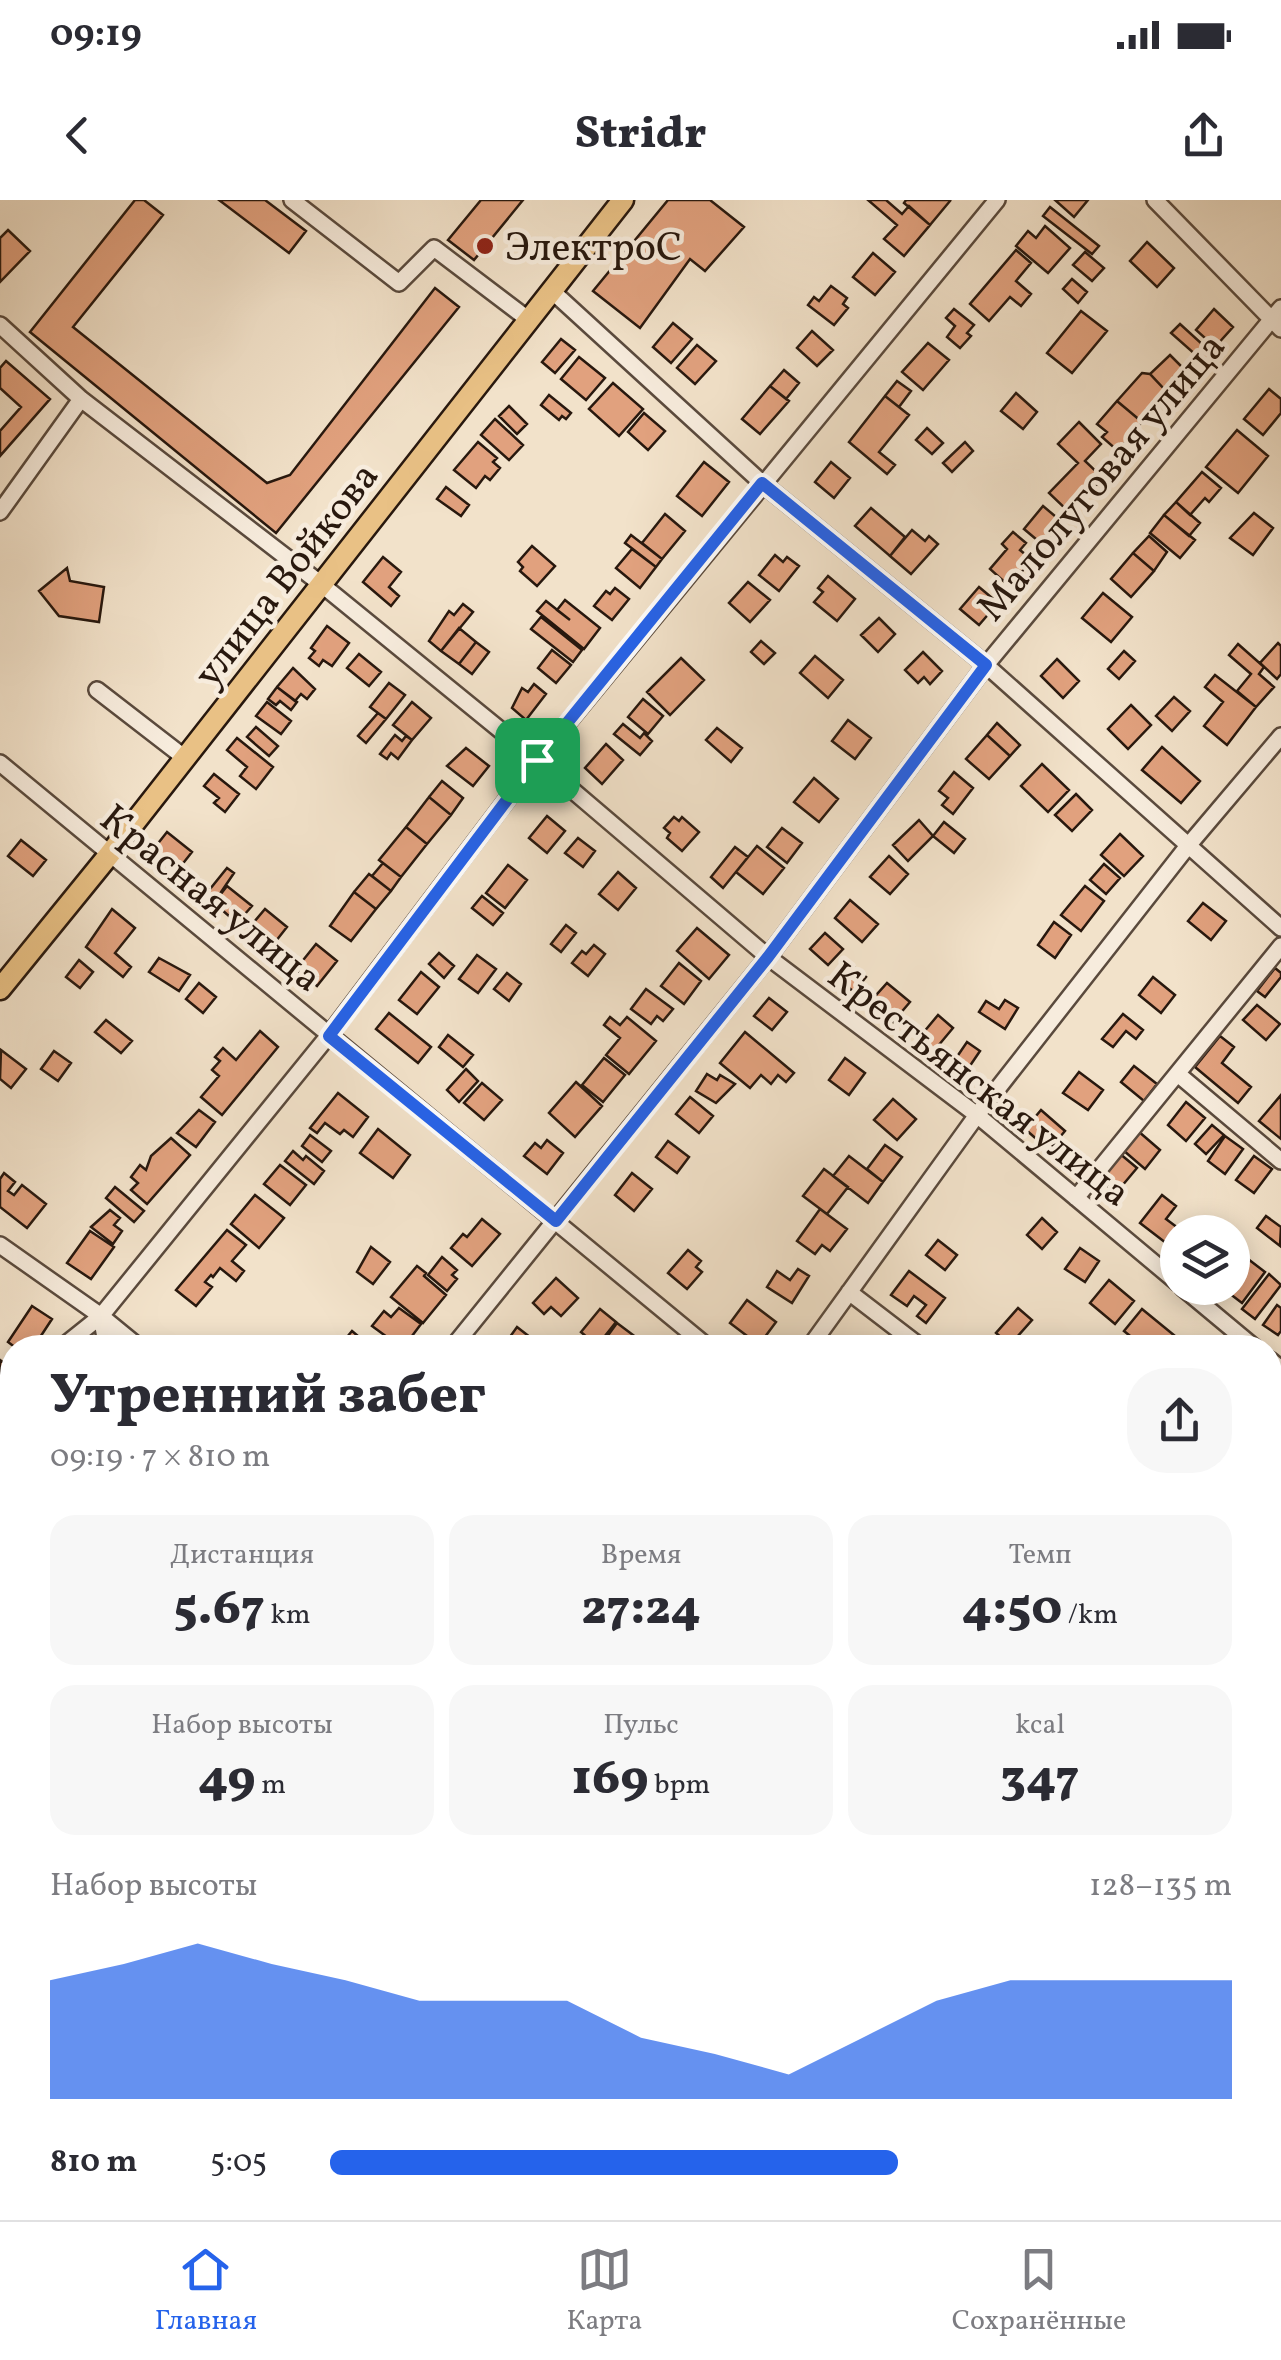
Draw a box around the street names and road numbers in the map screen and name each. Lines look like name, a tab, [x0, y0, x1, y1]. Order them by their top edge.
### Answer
street label: Малолуговая улица	[966, 322, 1241, 635]
street label: улица Войкова	[182, 452, 394, 701]
street label: Красная улица	[87, 793, 332, 1007]
street label: Крестьянская улица	[814, 950, 1141, 1222]

